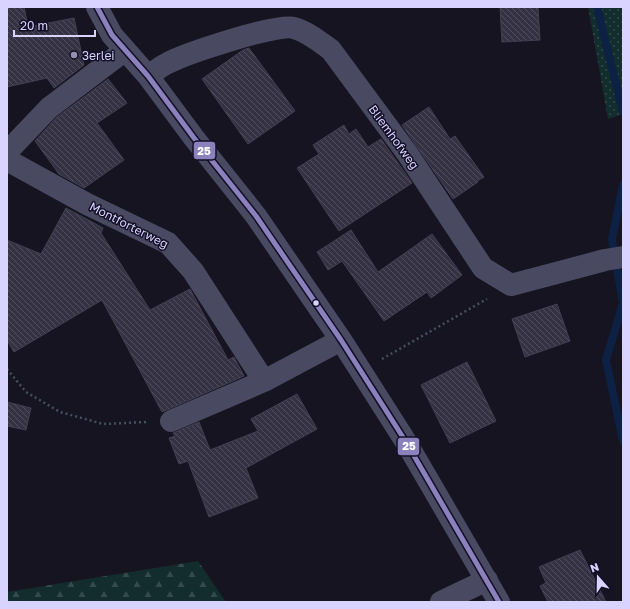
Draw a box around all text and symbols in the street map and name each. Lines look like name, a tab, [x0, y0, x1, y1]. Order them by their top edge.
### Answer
scale bar	[14, 12, 95, 38]
text: 20 m	[20, 18, 48, 33]
place label: 3erlei	[82, 48, 115, 63]
marker: 3erlei	[69, 50, 79, 60]
street label: Bliemhofweg	[366, 102, 422, 172]
line badge: 25	[193, 141, 216, 160]
text: 25	[197, 144, 211, 157]
street label: Montforterweg	[87, 199, 171, 251]
unlabelled marker	[311, 298, 321, 308]
line badge: 25	[397, 437, 420, 456]
text: 25	[402, 439, 416, 452]
north arrow	[578, 557, 618, 597]
text: N	[588, 560, 601, 575]

